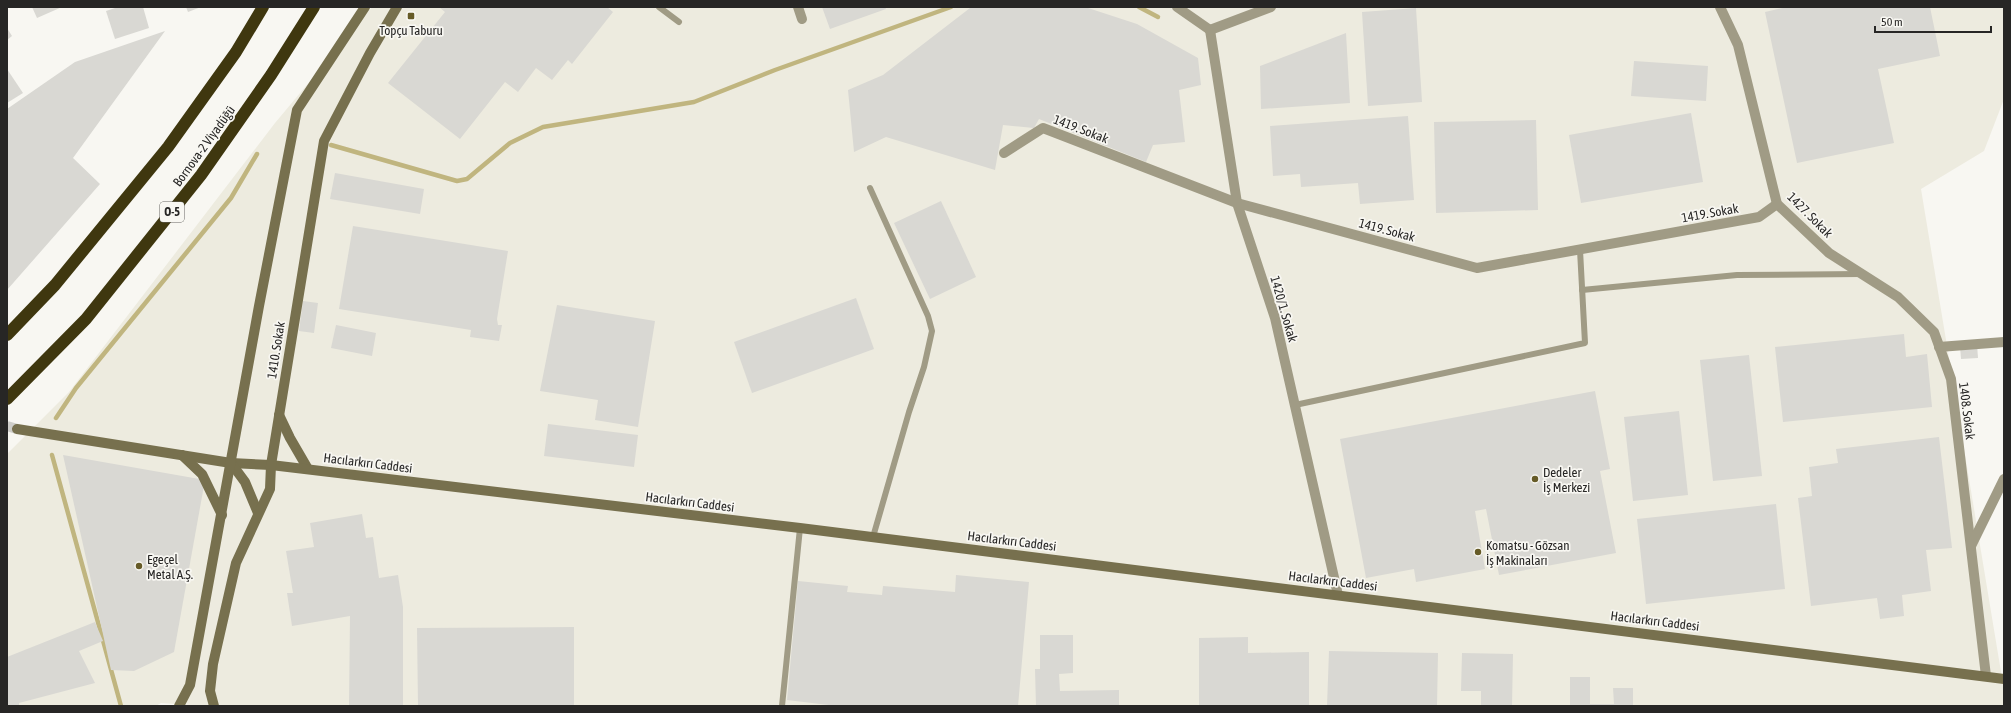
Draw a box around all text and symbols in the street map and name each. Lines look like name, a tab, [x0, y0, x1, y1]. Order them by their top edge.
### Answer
scale bar	[1875, 8, 1991, 34]
marker: Topçu Taburu	[406, 11, 416, 21]
text: 50 m	[1881, 15, 1903, 29]
place label: Topçu Taburu	[379, 23, 443, 38]
street label: Bornova-2 Viyadüğü	[170, 103, 238, 189]
street label: 1419. Sokak	[1051, 112, 1111, 146]
street label: 1427. Sokak	[1784, 189, 1836, 241]
street label: 1419. Sokak	[1680, 201, 1740, 225]
road number: O-5	[160, 202, 184, 222]
street label: 1419. Sokak	[1357, 215, 1417, 245]
street label: 1420/1. Sokak	[1267, 274, 1301, 344]
street label: 1410. Sokak	[264, 320, 288, 380]
street label: 1408. Sokak	[1956, 382, 1978, 441]
street label: Hacılarkırı Caddesi	[323, 450, 413, 476]
place label: Dedeler İş Merkezi	[1543, 465, 1590, 495]
marker: Dedeler İş Merkezi	[1530, 474, 1540, 484]
street label: Hacılarkırı Caddesi	[645, 489, 735, 515]
street label: Hacılarkırı Caddesi	[967, 528, 1057, 554]
place label: Komatsu - Gözsan İş Makinaları	[1486, 538, 1570, 568]
marker: Komatsu - Gözsan İş Makinaları	[1473, 547, 1483, 557]
place label: Egeçel Metal A.Ş.	[147, 552, 193, 582]
marker: Egeçel Metal A.Ş.	[134, 561, 144, 571]
street label: Hacılarkırı Caddesi	[1288, 568, 1378, 594]
street label: Hacılarkırı Caddesi	[1610, 608, 1700, 634]

